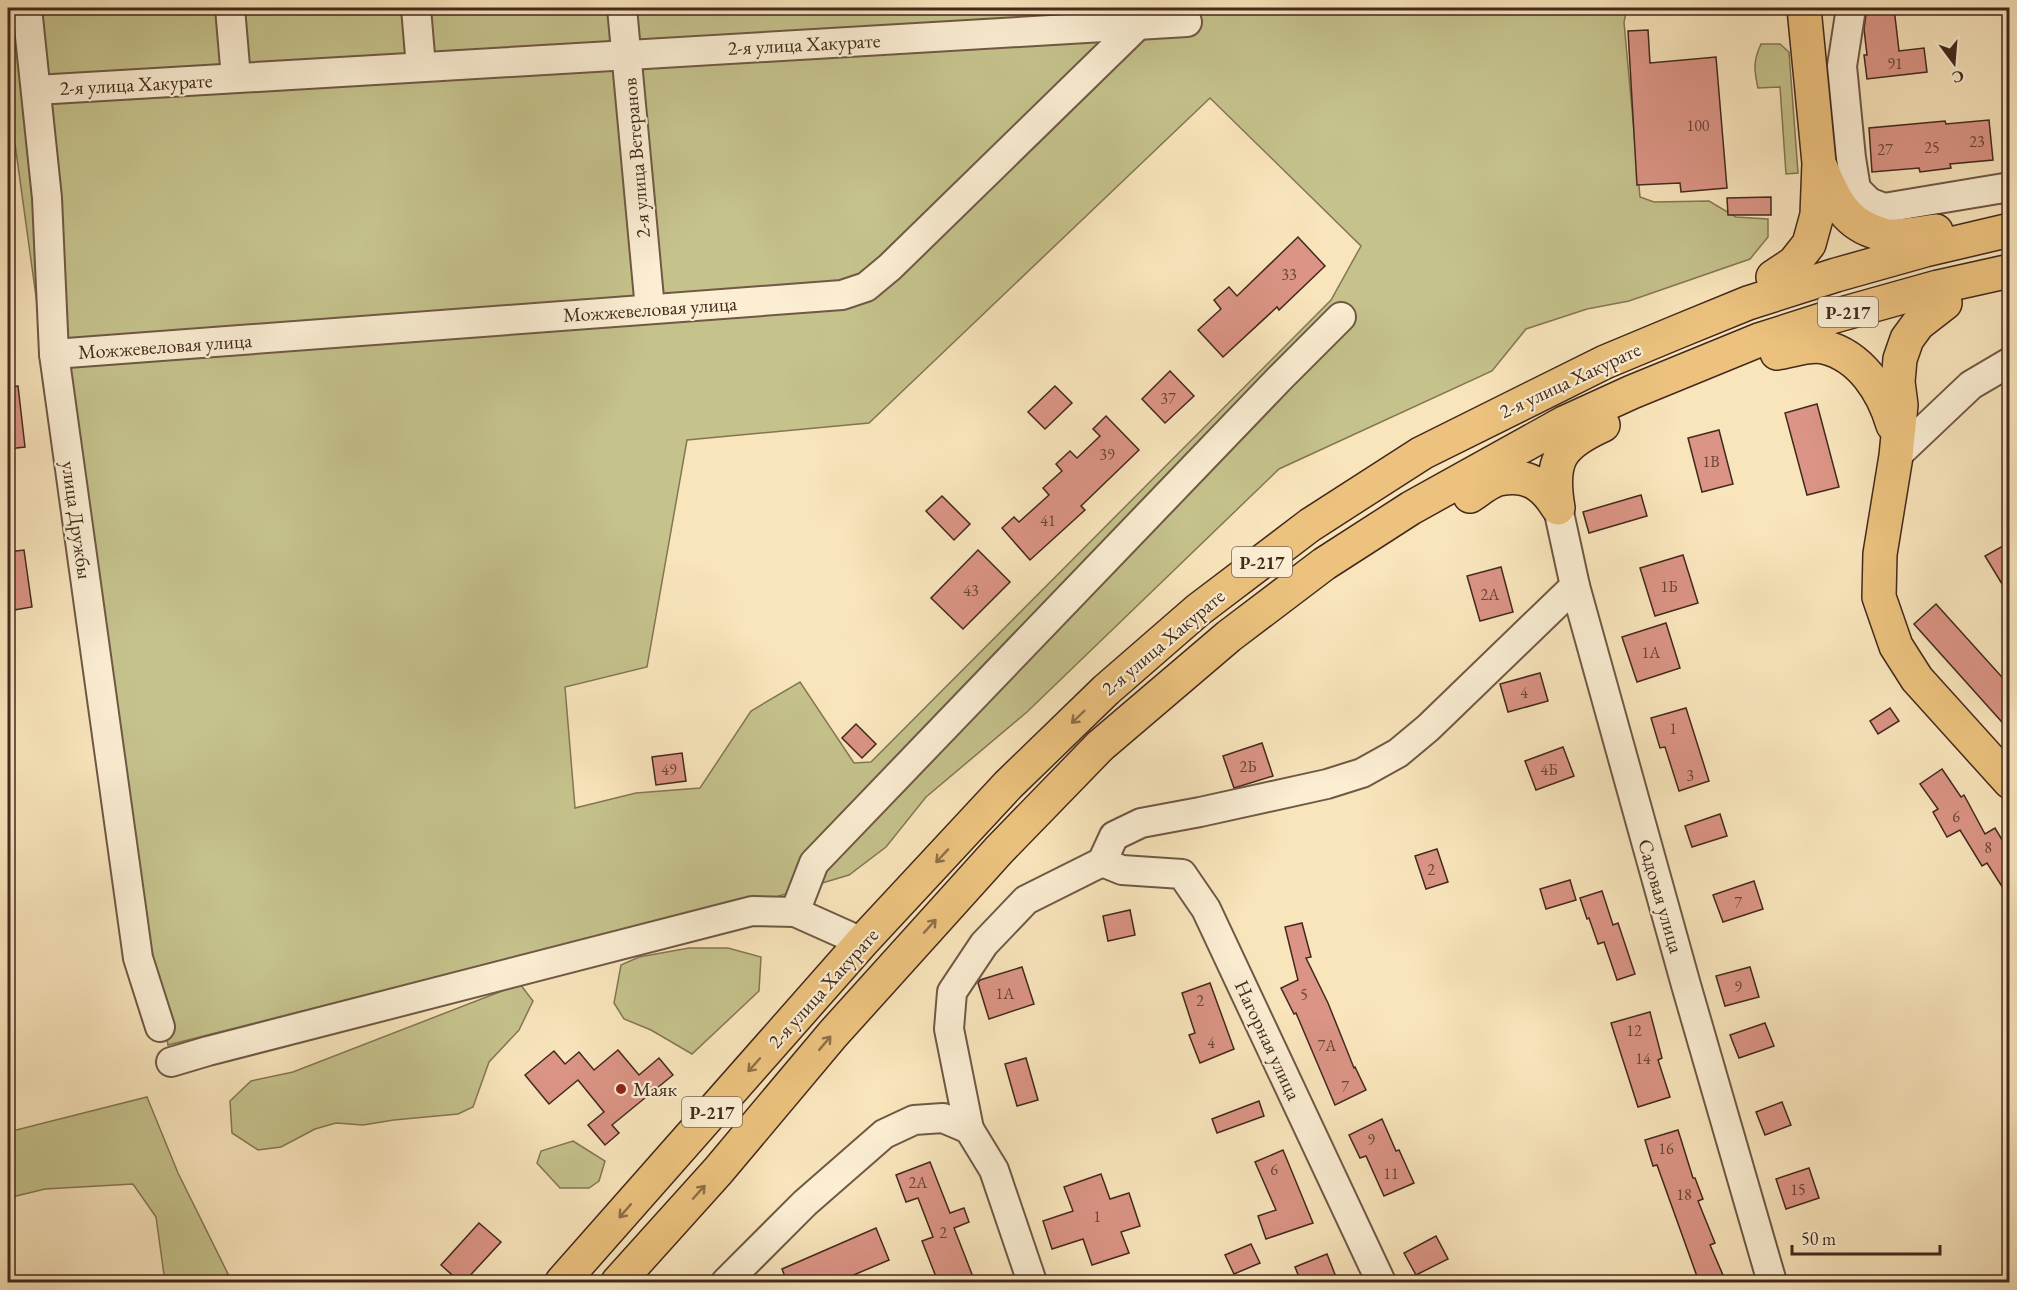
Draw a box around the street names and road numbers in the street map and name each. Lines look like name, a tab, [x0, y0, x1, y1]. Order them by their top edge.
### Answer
street label: 2-я улица Хакурате	[727, 27, 881, 61]
street label: 2-я улица Хакурате	[59, 67, 213, 101]
street label: 2-я улица Ветеранов	[616, 77, 656, 239]
street label: Можжевеловая улица	[562, 290, 738, 328]
road number: Р-217	[1818, 297, 1878, 327]
street label: Можжевеловая улица	[77, 327, 253, 365]
street label: 2-я улица Хакурате	[1495, 336, 1645, 424]
street label: улица Дружбы	[56, 459, 98, 581]
road number: Р-217	[1232, 547, 1292, 577]
street label: 2-я улица Хакурате	[1096, 583, 1230, 701]
street label: Садовая улица	[1632, 836, 1690, 956]
street label: 2-я улица Хакурате	[762, 922, 884, 1054]
street label: Нагорная улица	[1229, 976, 1307, 1104]
road number: Р-217	[682, 1097, 742, 1127]

